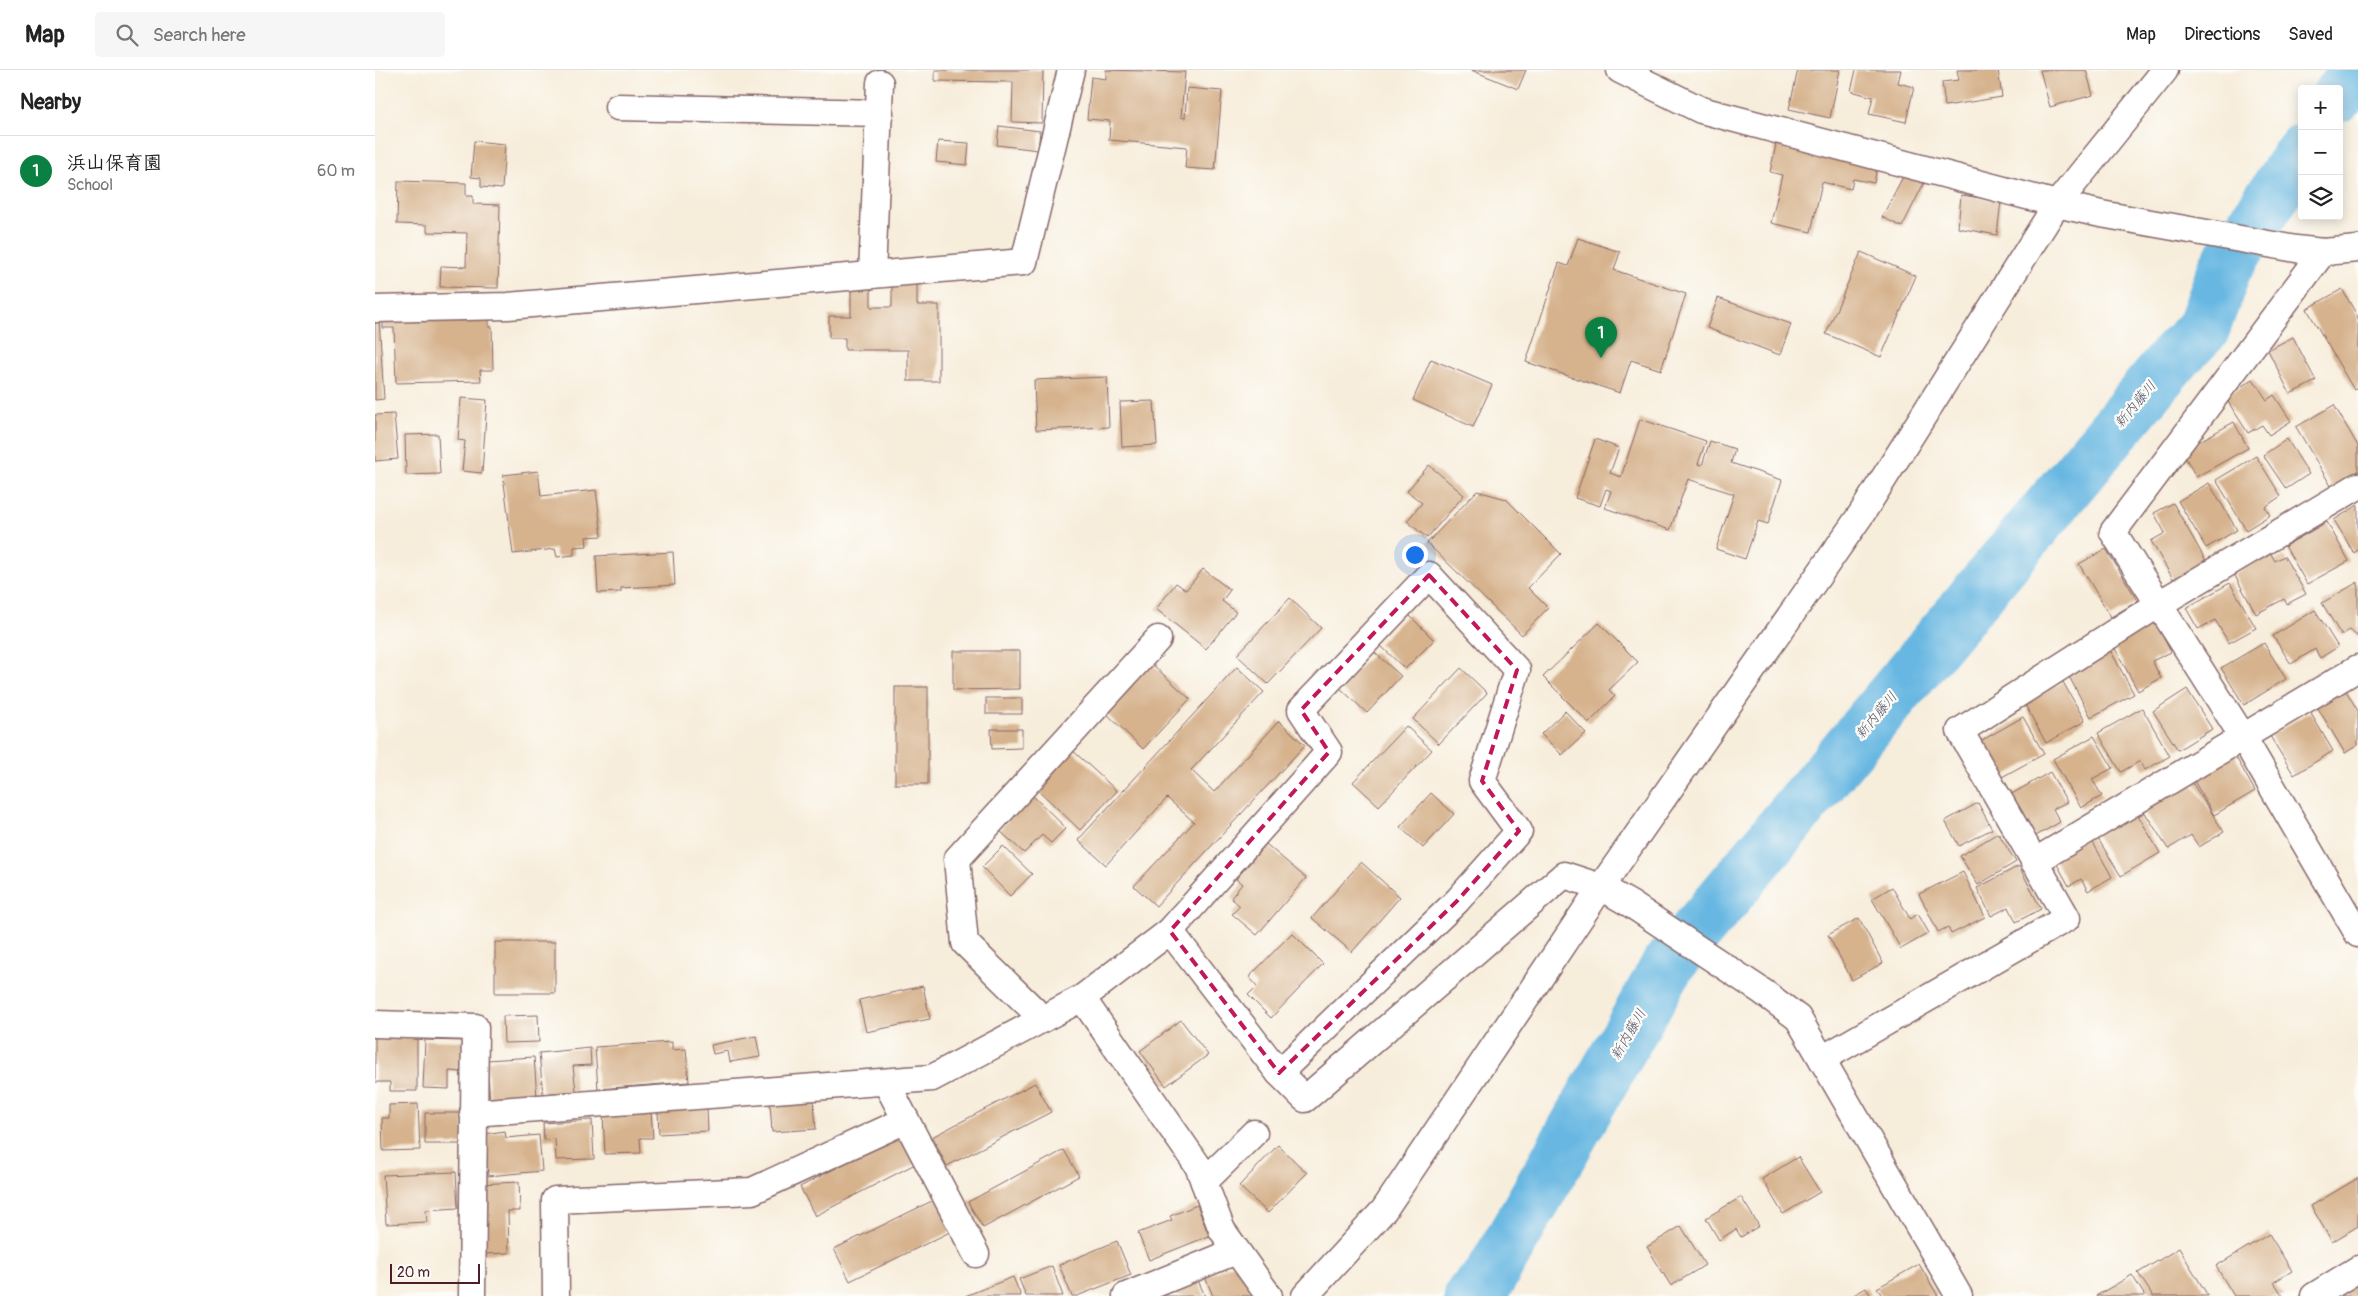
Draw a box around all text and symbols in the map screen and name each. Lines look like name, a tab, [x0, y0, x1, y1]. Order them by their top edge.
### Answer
search box	[95, 12, 445, 57]
text: Map	[25, 20, 65, 49]
icon: search	[113, 21, 141, 49]
text: Search here	[153, 23, 246, 47]
text: Map	[2126, 23, 2156, 46]
text: Directions	[2184, 23, 2260, 46]
text: Saved	[2288, 23, 2333, 46]
map controls	[2298, 85, 2343, 220]
button: +	[2298, 85, 2343, 130]
text: Nearby	[20, 89, 81, 116]
button: −	[2298, 130, 2343, 175]
text: 浜山保育園	[67, 151, 162, 175]
text: 1	[33, 161, 39, 181]
text: 60 m	[317, 161, 355, 181]
text: School	[67, 175, 113, 195]
button: layers	[2298, 175, 2343, 220]
pin: 1	[1585, 317, 1617, 358]
water label: 新内藤川	[2111, 377, 2160, 431]
your location	[1402, 542, 1428, 568]
water label: 新内藤川	[1852, 688, 1901, 742]
water label: 新内藤川	[1607, 1006, 1650, 1063]
scale bar	[390, 1261, 480, 1284]
text: 20 m	[397, 1264, 430, 1281]

